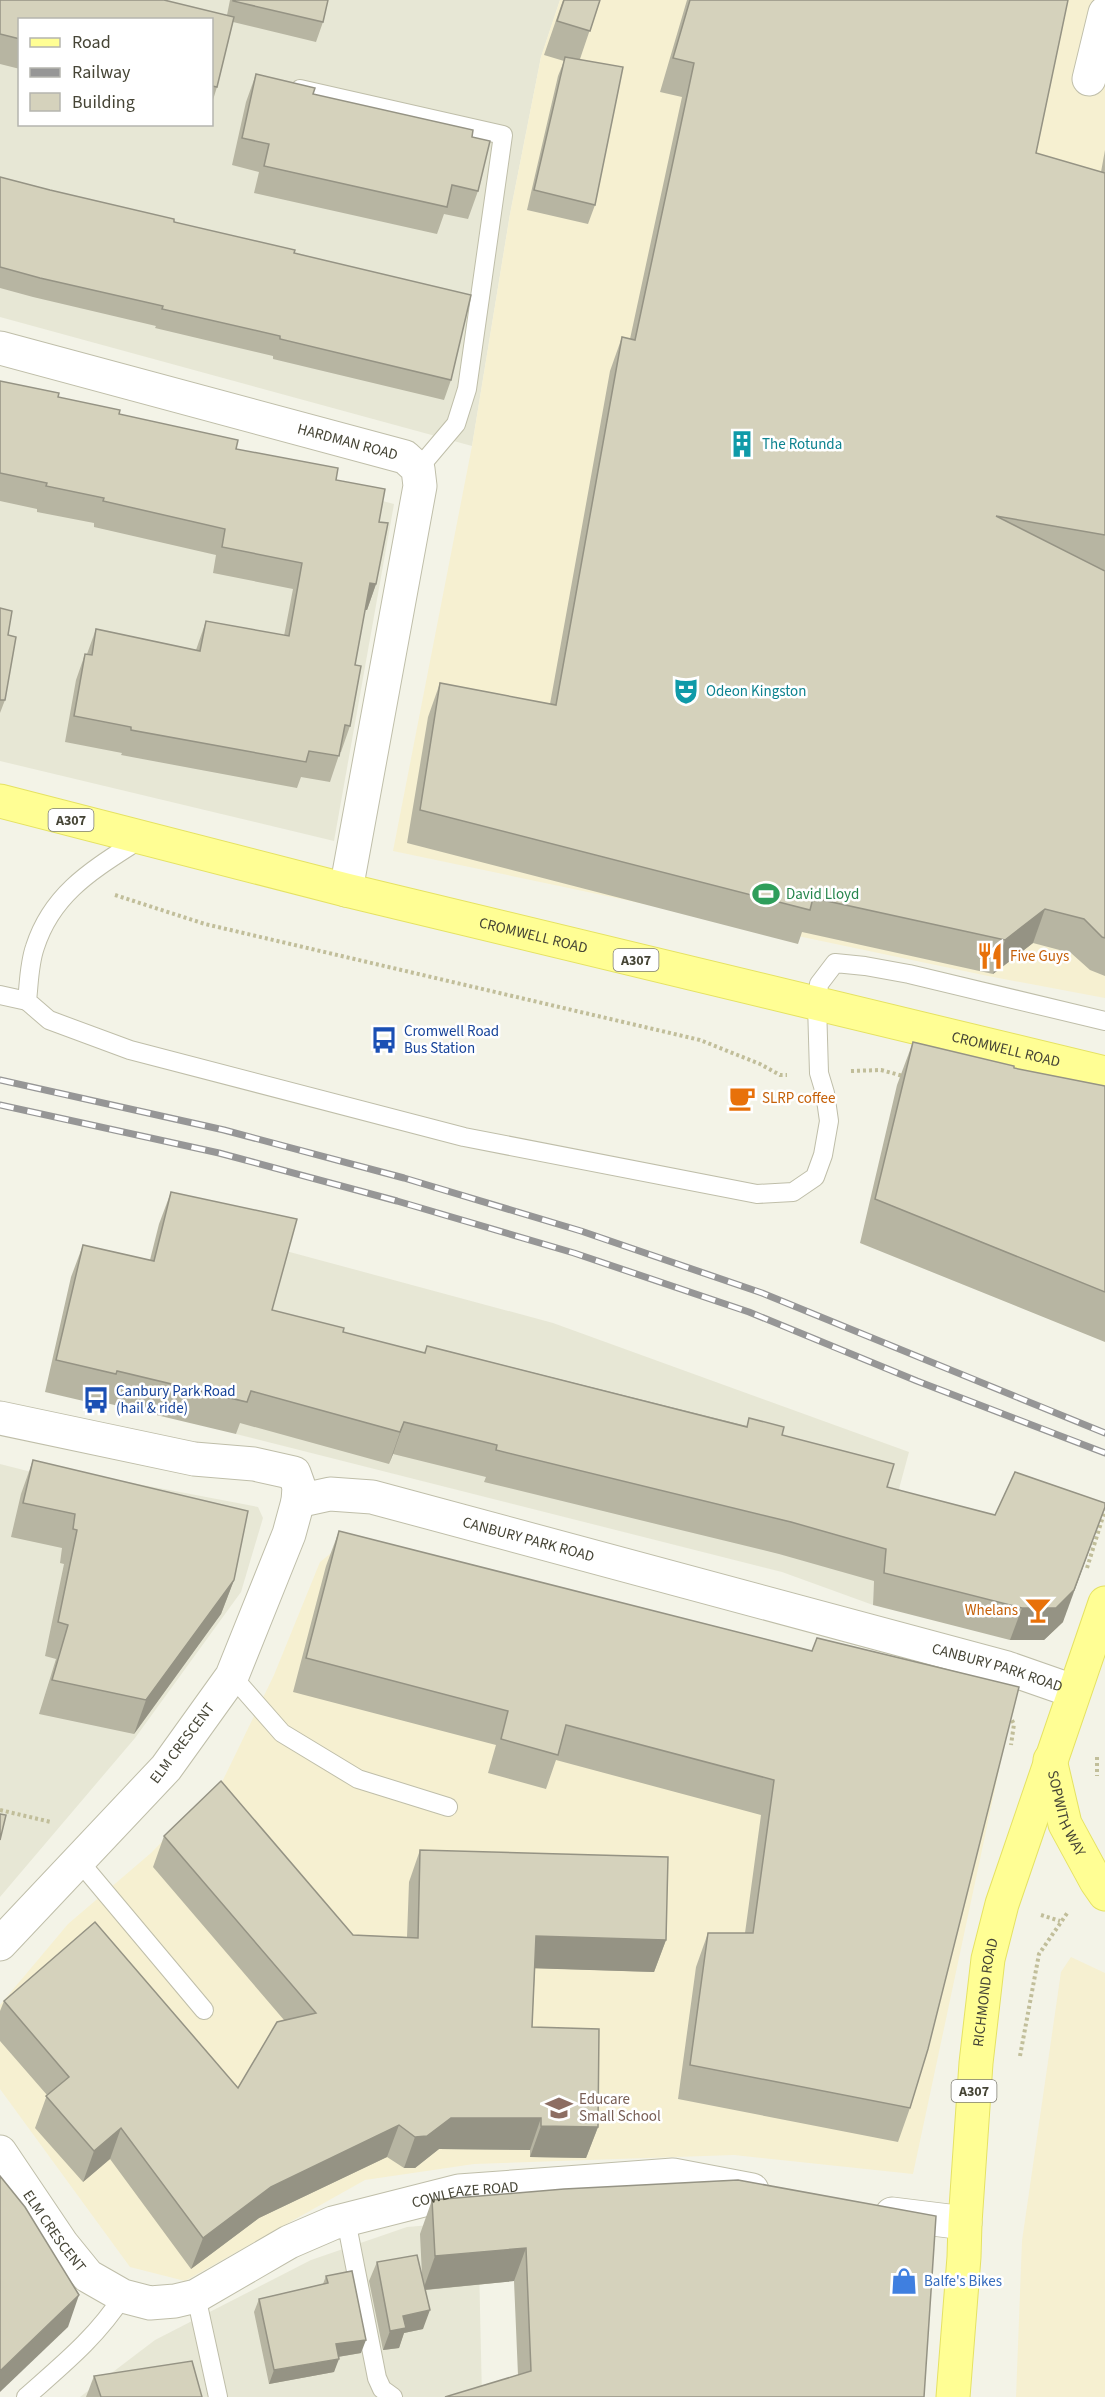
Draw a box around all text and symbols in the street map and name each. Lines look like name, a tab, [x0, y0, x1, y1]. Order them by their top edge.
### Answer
legend	[18, 18, 213, 126]
text: Road	[72, 30, 111, 55]
text: Railway	[72, 60, 131, 85]
text: Building	[72, 90, 135, 115]
street label: HARDMAN ROAD	[295, 418, 400, 466]
building icon: The Rotunda	[727, 429, 757, 459]
place label: The Rotunda	[762, 434, 842, 455]
theatre icon: Odeon Kingston	[671, 676, 701, 706]
place label: Odeon Kingston	[706, 681, 806, 702]
road number: A307	[48, 809, 94, 831]
sports icon: David Lloyd	[751, 879, 781, 909]
place label: David Lloyd	[786, 884, 859, 905]
street label: CROMWELL ROAD	[477, 912, 590, 959]
restaurant icon: Five Guys	[975, 941, 1005, 971]
place label: Five Guys	[1010, 946, 1069, 967]
road number: A307	[614, 949, 658, 971]
place label: Cromwell Road Bus Station	[404, 1021, 499, 1059]
bus stop icon: Cromwell Road Bus Station	[369, 1025, 399, 1055]
street label: CROMWELL ROAD	[949, 1026, 1062, 1073]
cafe icon: SLRP coffee	[727, 1083, 757, 1113]
place label: SLRP coffee	[762, 1088, 835, 1109]
place label: Canbury Park Road (hail & ride)	[116, 1381, 236, 1419]
bus stop icon: Canbury Park Road (hail & ride)	[81, 1385, 111, 1415]
street label: CANBURY PARK ROAD	[460, 1512, 597, 1567]
bar icon: Whelans	[1023, 1595, 1053, 1625]
place label: Whelans	[965, 1600, 1018, 1621]
street label: CANBURY PARK ROAD	[930, 1638, 1065, 1698]
street label: ELM CRESCENT	[145, 1699, 220, 1788]
street label: SOPWITH WAY	[1042, 1768, 1091, 1861]
street label: RICHMOND ROAD	[968, 1936, 1004, 2048]
road number: A307	[952, 2080, 996, 2102]
place label: Educare Small School	[579, 2089, 661, 2127]
school or university icon: Educare Small School	[544, 2093, 574, 2123]
street label: COWLEAZE ROAD	[410, 2177, 519, 2214]
street label: ELM CRESCENT	[18, 2186, 91, 2277]
shop icon: Balfe's Bikes	[889, 2266, 919, 2296]
place label: Balfe's Bikes	[924, 2271, 1002, 2292]

